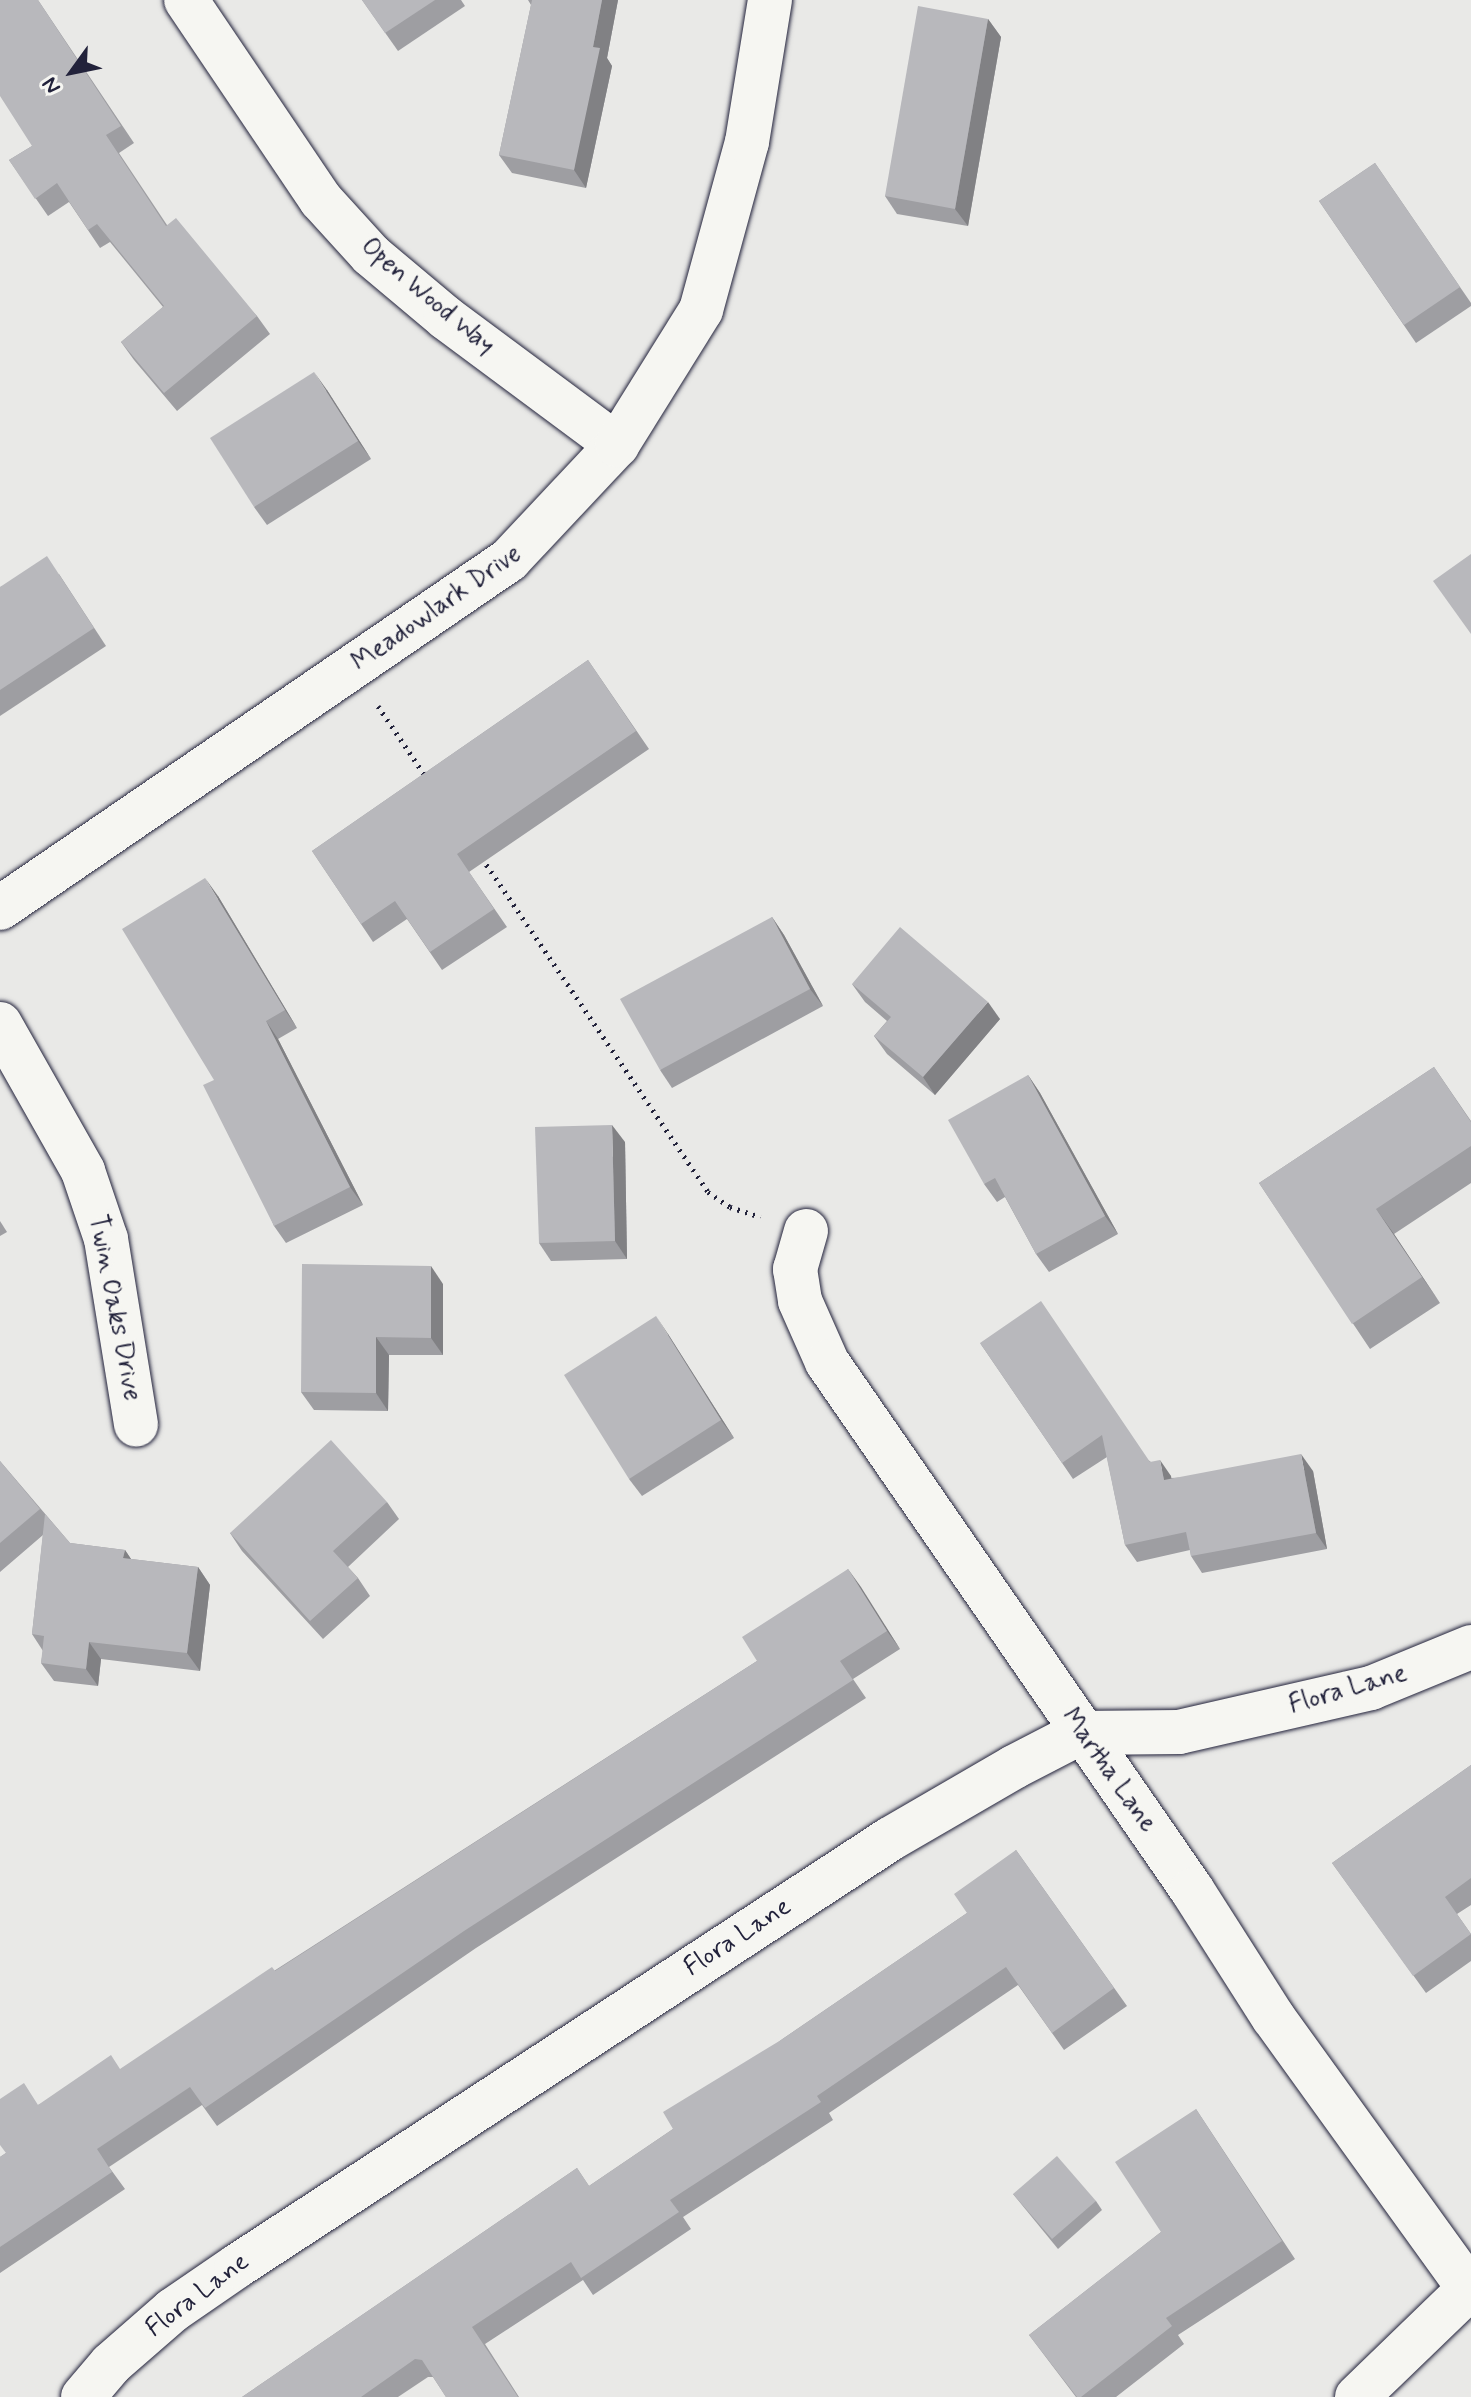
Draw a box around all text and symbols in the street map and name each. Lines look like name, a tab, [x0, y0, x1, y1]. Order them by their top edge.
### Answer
north arrow	[32, 32, 112, 112]
text: N	[36, 71, 68, 99]
street label: Open Wood Way	[350, 229, 504, 365]
street label: Meadowlark Drive	[346, 539, 528, 679]
street label: Twin Oaks Drive	[81, 1214, 147, 1402]
street label: Flora Lane	[1287, 1659, 1409, 1721]
street label: Martha Lane	[1054, 1703, 1162, 1839]
street label: Flora Lane	[680, 1893, 796, 1983]
street label: Flora Lane	[141, 2248, 255, 2344]

